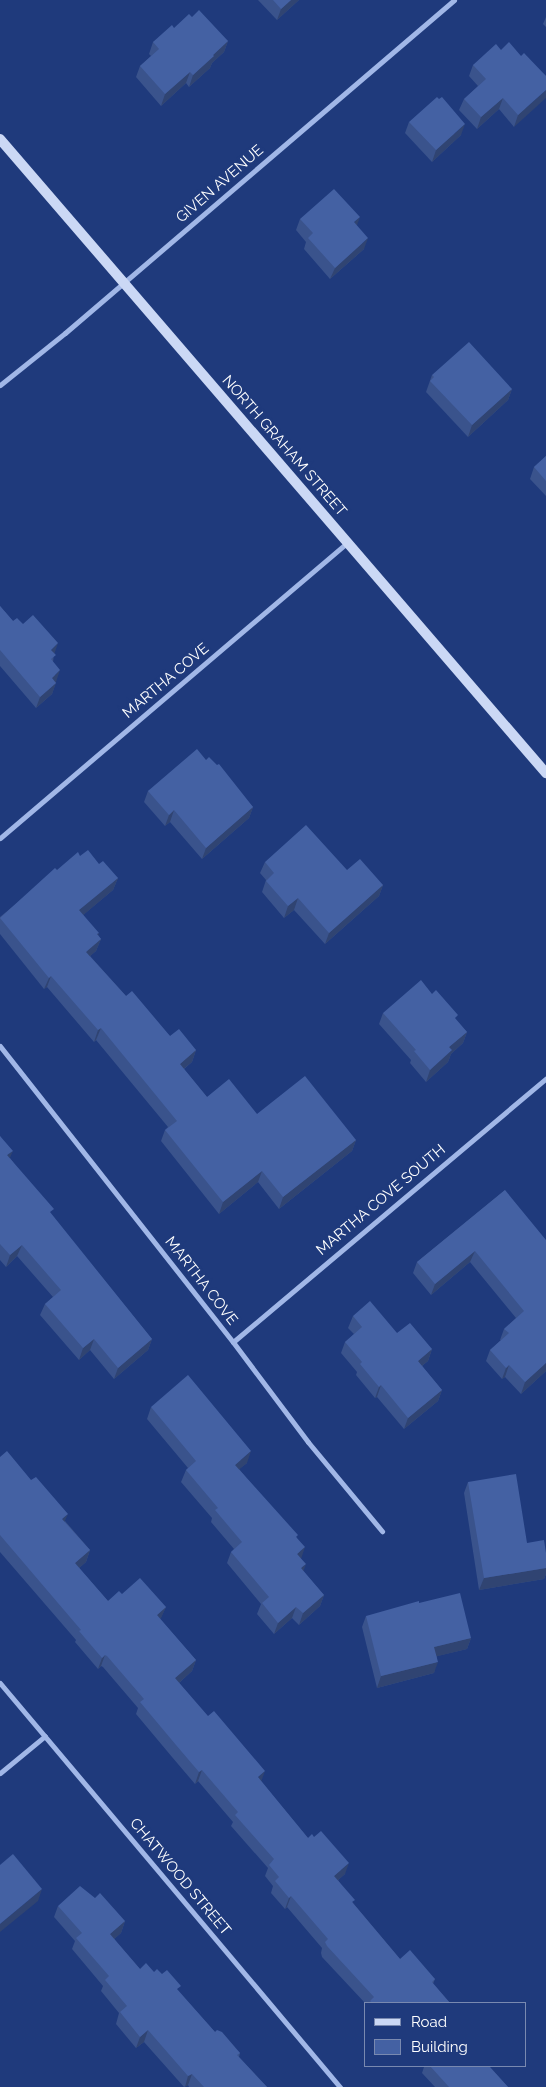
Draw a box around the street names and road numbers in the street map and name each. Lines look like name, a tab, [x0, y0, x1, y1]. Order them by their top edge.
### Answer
street label: GIVEN AVENUE	[173, 141, 267, 227]
street label: NORTH GRAHAM STREET	[218, 372, 350, 520]
street label: MARTHA COVE	[119, 640, 213, 722]
street label: MARTHA COVE SOUTH	[313, 1141, 449, 1259]
street label: MARTHA COVE	[161, 1233, 241, 1329]
street label: CHATWOOD STREET	[126, 1815, 234, 1939]

